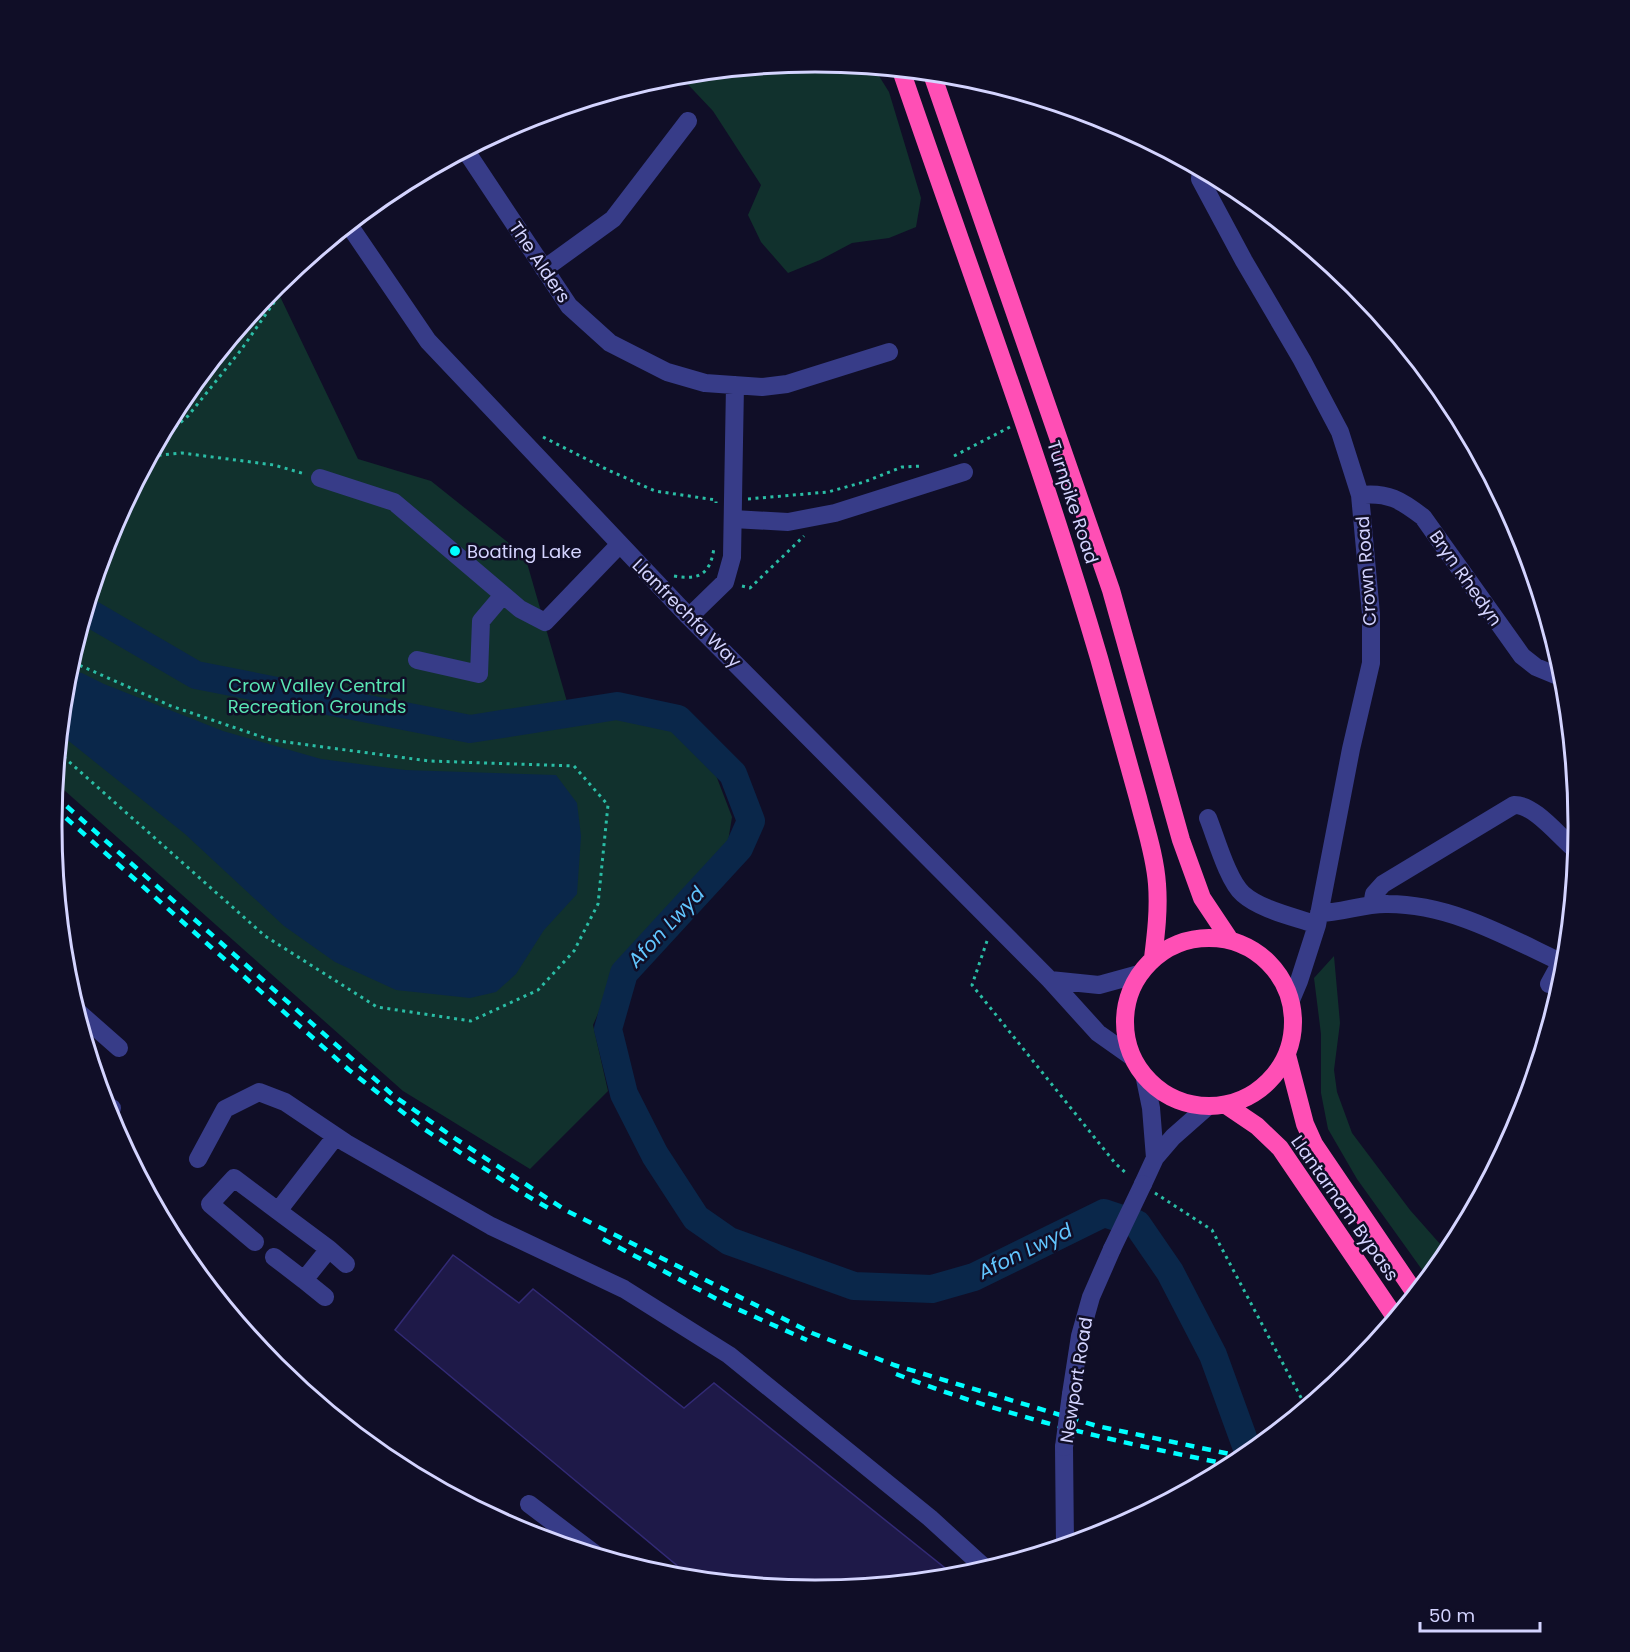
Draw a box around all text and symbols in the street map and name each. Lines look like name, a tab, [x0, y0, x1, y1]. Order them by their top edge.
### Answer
street label: The Alders	[504, 216, 576, 308]
street label: Turnpike Road	[1041, 437, 1105, 567]
street label: Crown Road	[1350, 515, 1382, 627]
street label: Bryn Rhedyn	[1424, 525, 1508, 631]
place label: Boating Lake	[467, 539, 582, 564]
marker: Boating Lake	[448, 544, 462, 558]
street label: Llanfrechfa Way	[627, 553, 747, 673]
park label: Crow Valley Central Recreation Grounds	[228, 673, 406, 719]
water label: Afon Lwyd	[620, 880, 711, 974]
street label: Llantarnam Bypass	[1285, 1130, 1405, 1286]
water label: Afon Lwyd	[972, 1216, 1077, 1286]
street label: Newport Road	[1054, 1315, 1098, 1445]
scale bar	[1420, 1595, 1540, 1633]
text: 50 m	[1429, 1603, 1475, 1628]

